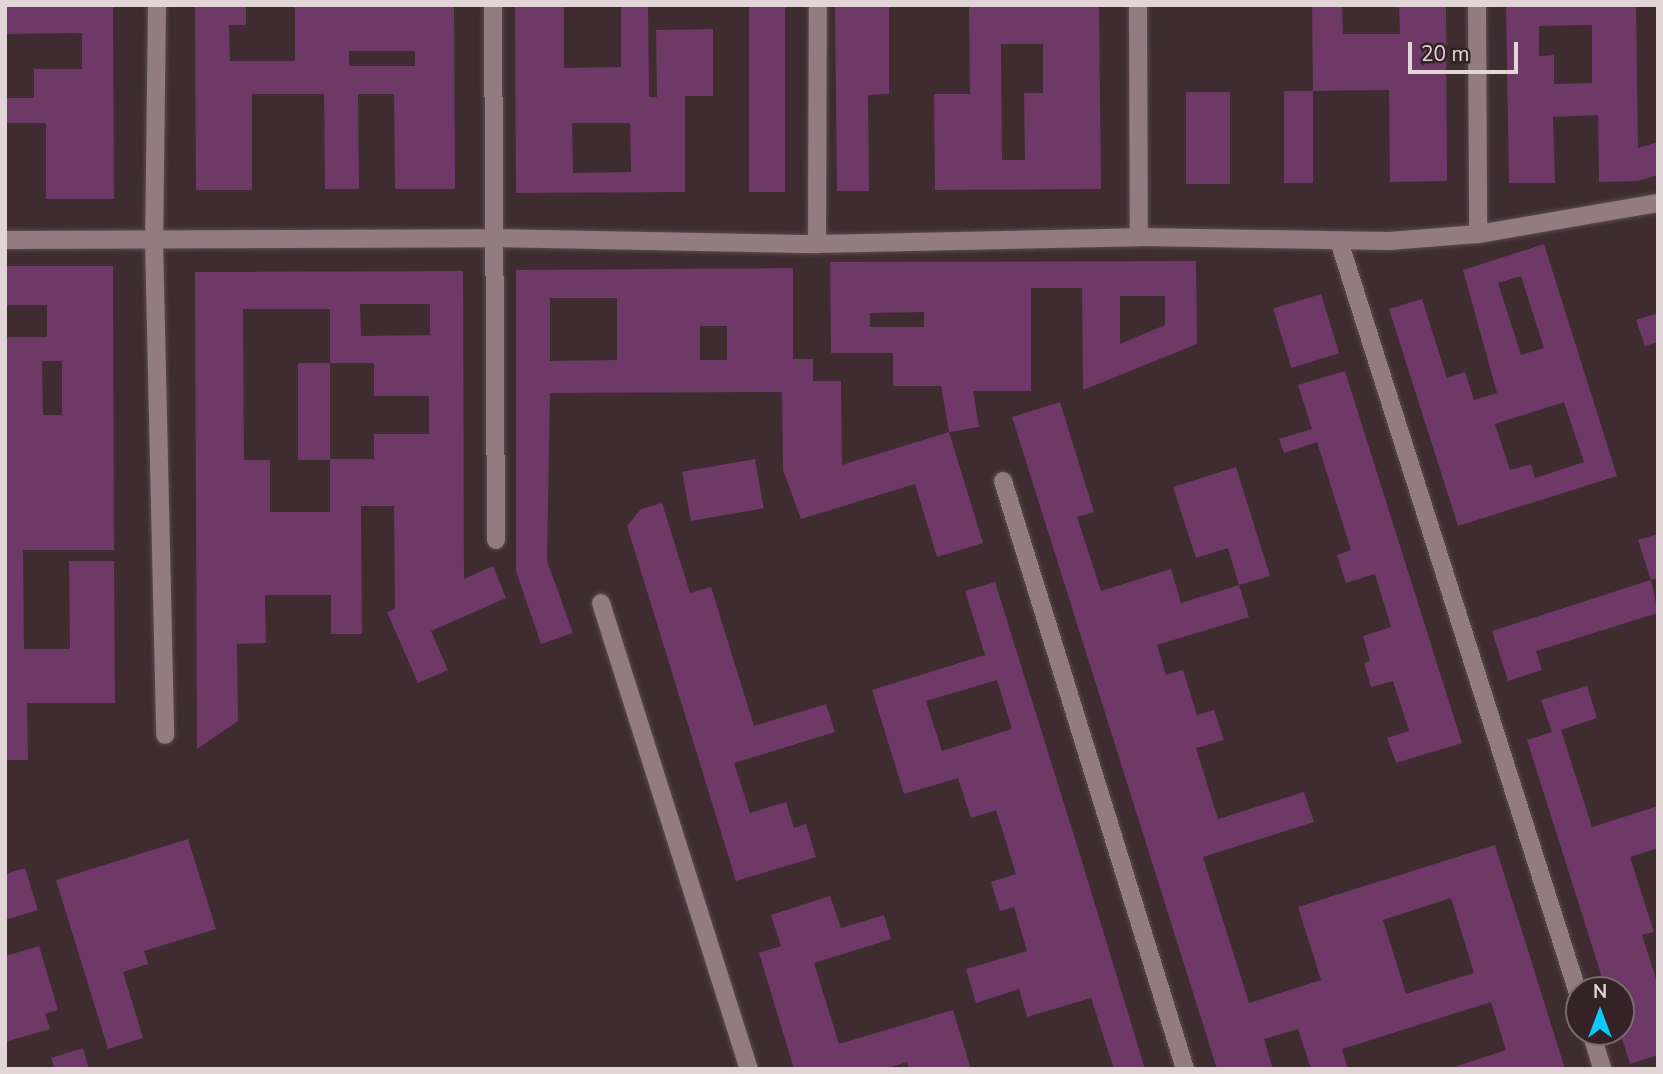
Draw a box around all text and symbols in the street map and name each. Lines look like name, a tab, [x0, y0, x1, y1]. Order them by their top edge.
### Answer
scale bar	[1411, 28, 1521, 72]
text: 20 m	[1421, 40, 1470, 68]
north arrow	[1565, 976, 1635, 1046]
text: N	[1593, 979, 1607, 1005]

